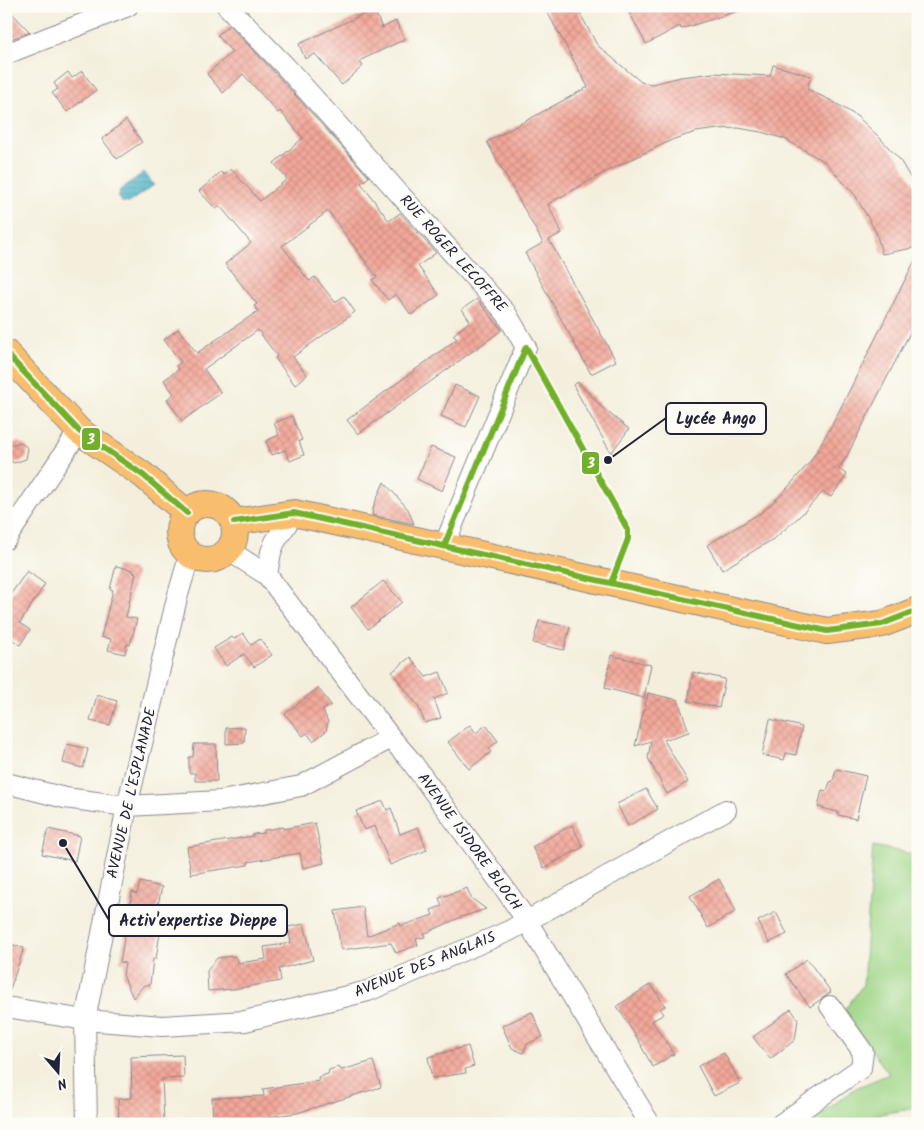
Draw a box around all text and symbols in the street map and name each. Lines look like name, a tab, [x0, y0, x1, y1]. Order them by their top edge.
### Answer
street label: RUE ROGER LECOFFRE	[393, 190, 513, 319]
callout: Lycée Ango	[666, 403, 766, 434]
text: Lycée Ango	[676, 407, 756, 432]
line badge: 3	[81, 427, 101, 451]
text: 3	[86, 429, 95, 451]
line badge: 3	[581, 451, 600, 475]
text: 3	[586, 453, 595, 475]
street label: AVENUE DE L'ESPLANADE	[101, 704, 164, 881]
street label: AVENUE ISIDORE BLOCH	[411, 768, 527, 916]
callout: Activ'expertise Dieppe	[109, 905, 287, 936]
text: Activ'expertise Dieppe	[119, 909, 277, 934]
street label: AVENUE DES ANGLAIS	[351, 926, 499, 1004]
north arrow	[32, 1048, 82, 1098]
text: N	[54, 1072, 70, 1095]

